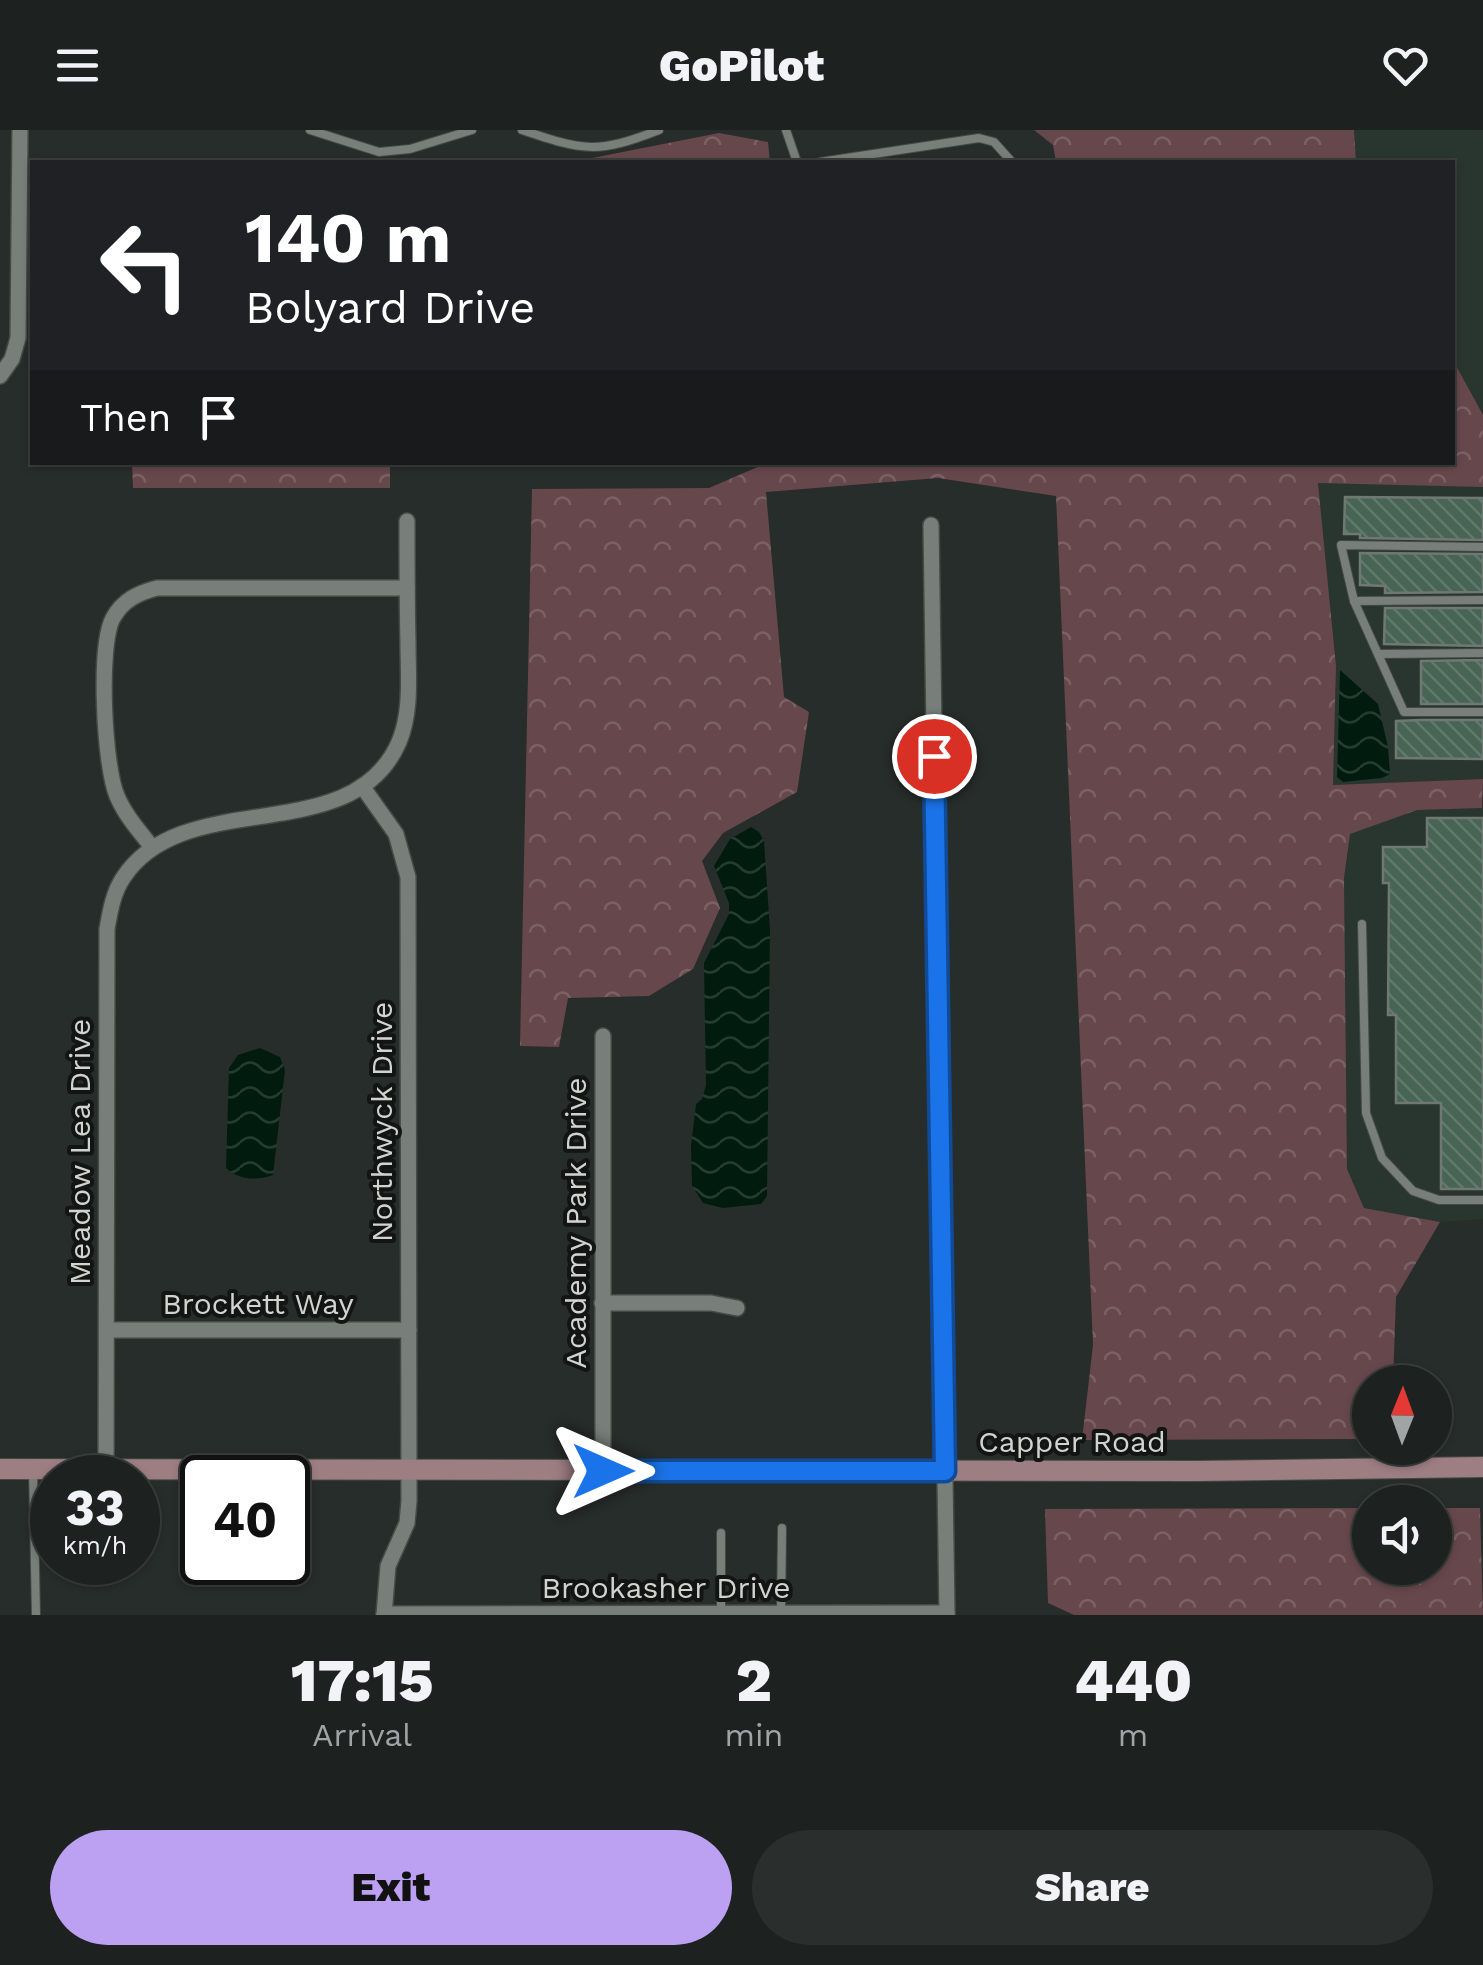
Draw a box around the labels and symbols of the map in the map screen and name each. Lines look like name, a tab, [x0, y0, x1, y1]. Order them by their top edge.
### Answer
pin	[892, 714, 977, 799]
street label: Northwyck Drive	[364, 1002, 399, 1242]
street label: Meadow Lea Drive	[62, 1019, 97, 1285]
street label: Academy Park Drive	[558, 1077, 593, 1369]
street label: Brockett Way	[162, 1286, 354, 1321]
north arrow	[1352, 1365, 1452, 1465]
position arrow	[551, 1419, 655, 1523]
street label: Capper Road	[978, 1424, 1166, 1459]
speed limit sign: 40	[180, 1455, 310, 1585]
street label: Brookasher Drive	[541, 1570, 791, 1605]

